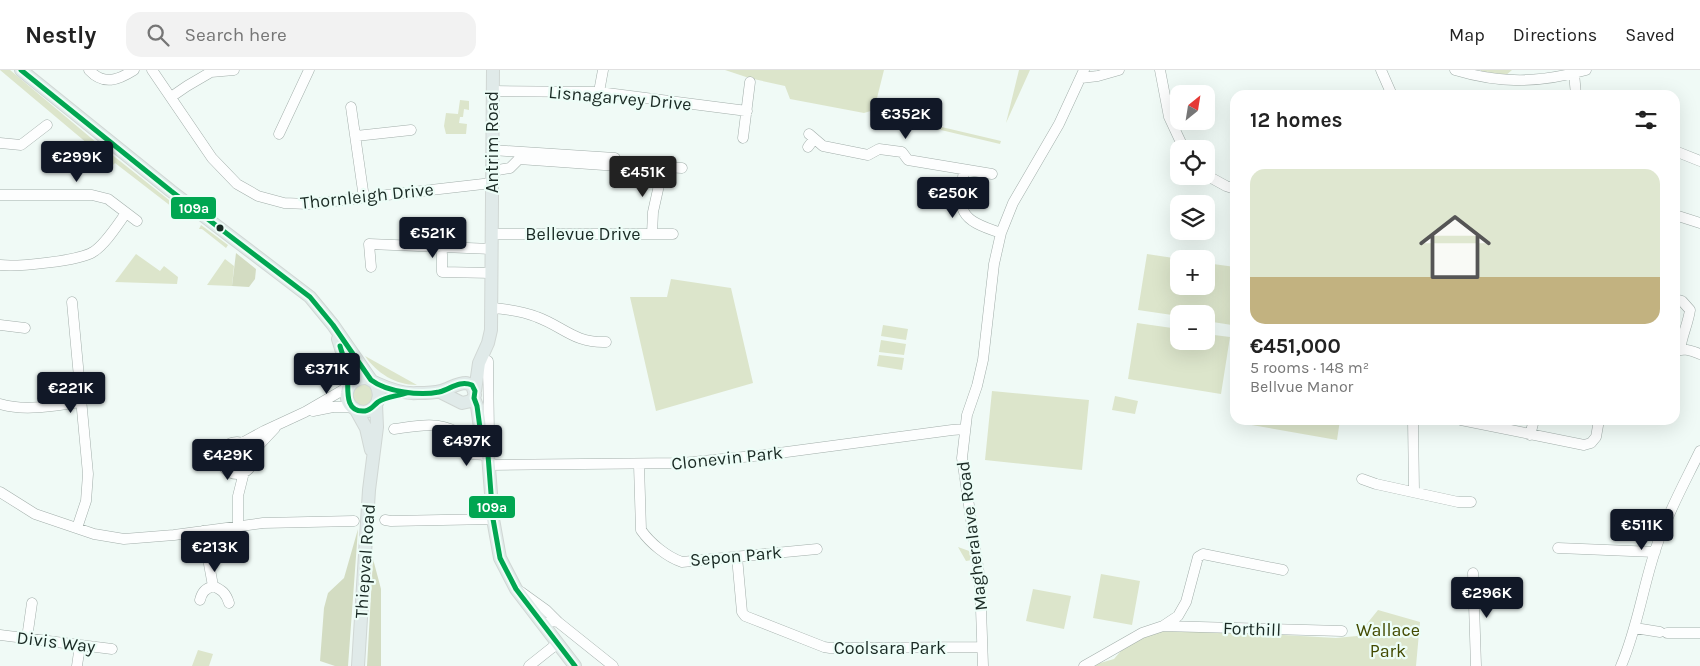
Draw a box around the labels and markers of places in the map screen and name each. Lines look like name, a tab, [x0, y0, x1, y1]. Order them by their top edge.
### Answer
pin: €352K	[871, 98, 941, 140]
pin: €299K	[42, 140, 112, 183]
pin: €451K	[608, 156, 678, 198]
pin: €250K	[918, 176, 988, 219]
pin: €521K	[398, 216, 468, 259]
unlabelled marker	[215, 223, 225, 233]
pin: €371K	[292, 352, 362, 395]
pin: €221K	[36, 372, 106, 414]
pin: €497K	[432, 424, 502, 467]
pin: €429K	[193, 438, 263, 481]
pin: €511K	[1607, 508, 1677, 551]
pin: €213K	[180, 530, 250, 573]
pin: €296K	[1452, 576, 1522, 619]

